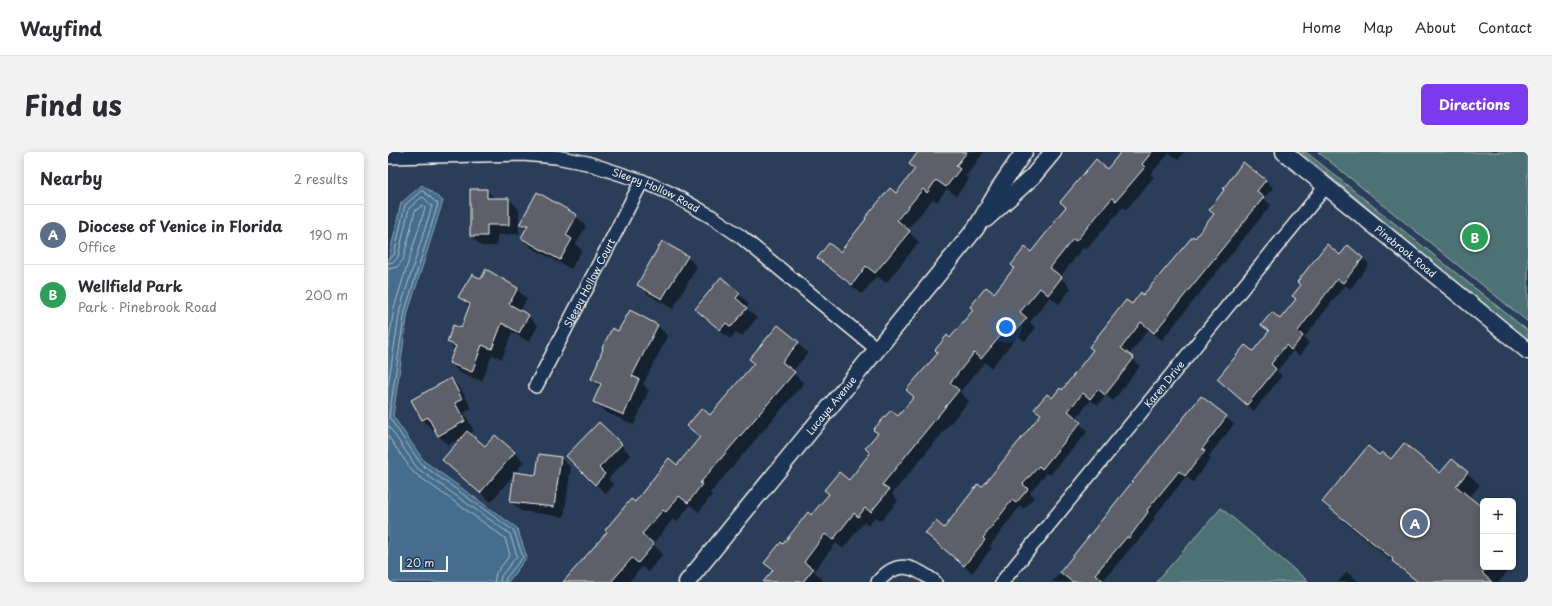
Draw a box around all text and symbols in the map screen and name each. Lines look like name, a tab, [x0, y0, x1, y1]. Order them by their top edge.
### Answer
text: Wayfind	[20, 14, 102, 42]
text: Home	[1302, 17, 1341, 38]
text: Map	[1363, 17, 1393, 38]
text: About	[1415, 17, 1456, 38]
text: Contact	[1478, 17, 1532, 38]
text: Find us	[24, 83, 122, 126]
button: Directions	[1421, 84, 1528, 125]
street label: Sleepy Hollow Road	[610, 164, 703, 216]
text: Nearby	[40, 165, 102, 191]
text: 2 results	[294, 169, 348, 188]
text: Diocese of Venice in Florida	[78, 214, 283, 237]
street label: Pinebrook Road	[1372, 221, 1440, 281]
pin: B	[1462, 222, 1488, 252]
text: A	[48, 225, 58, 244]
text: 190 m	[309, 225, 348, 244]
street label: Sleepy Hollow Court	[560, 236, 618, 330]
text: Office	[78, 237, 116, 256]
text: Wellfield Park	[78, 274, 183, 297]
text: B	[49, 285, 57, 304]
text: 200 m	[305, 285, 348, 304]
text: Park · Pinebrook Road	[78, 297, 217, 316]
your location	[996, 317, 1016, 337]
street label: Karen Drive	[1140, 357, 1187, 410]
street label: Lucaya Avenue	[802, 372, 860, 438]
map controls	[1480, 498, 1516, 570]
button: +	[1480, 498, 1516, 534]
pin: A	[1402, 508, 1428, 538]
button: −	[1480, 534, 1516, 570]
scale bar	[400, 554, 448, 573]
text: 20 m	[406, 554, 434, 571]

